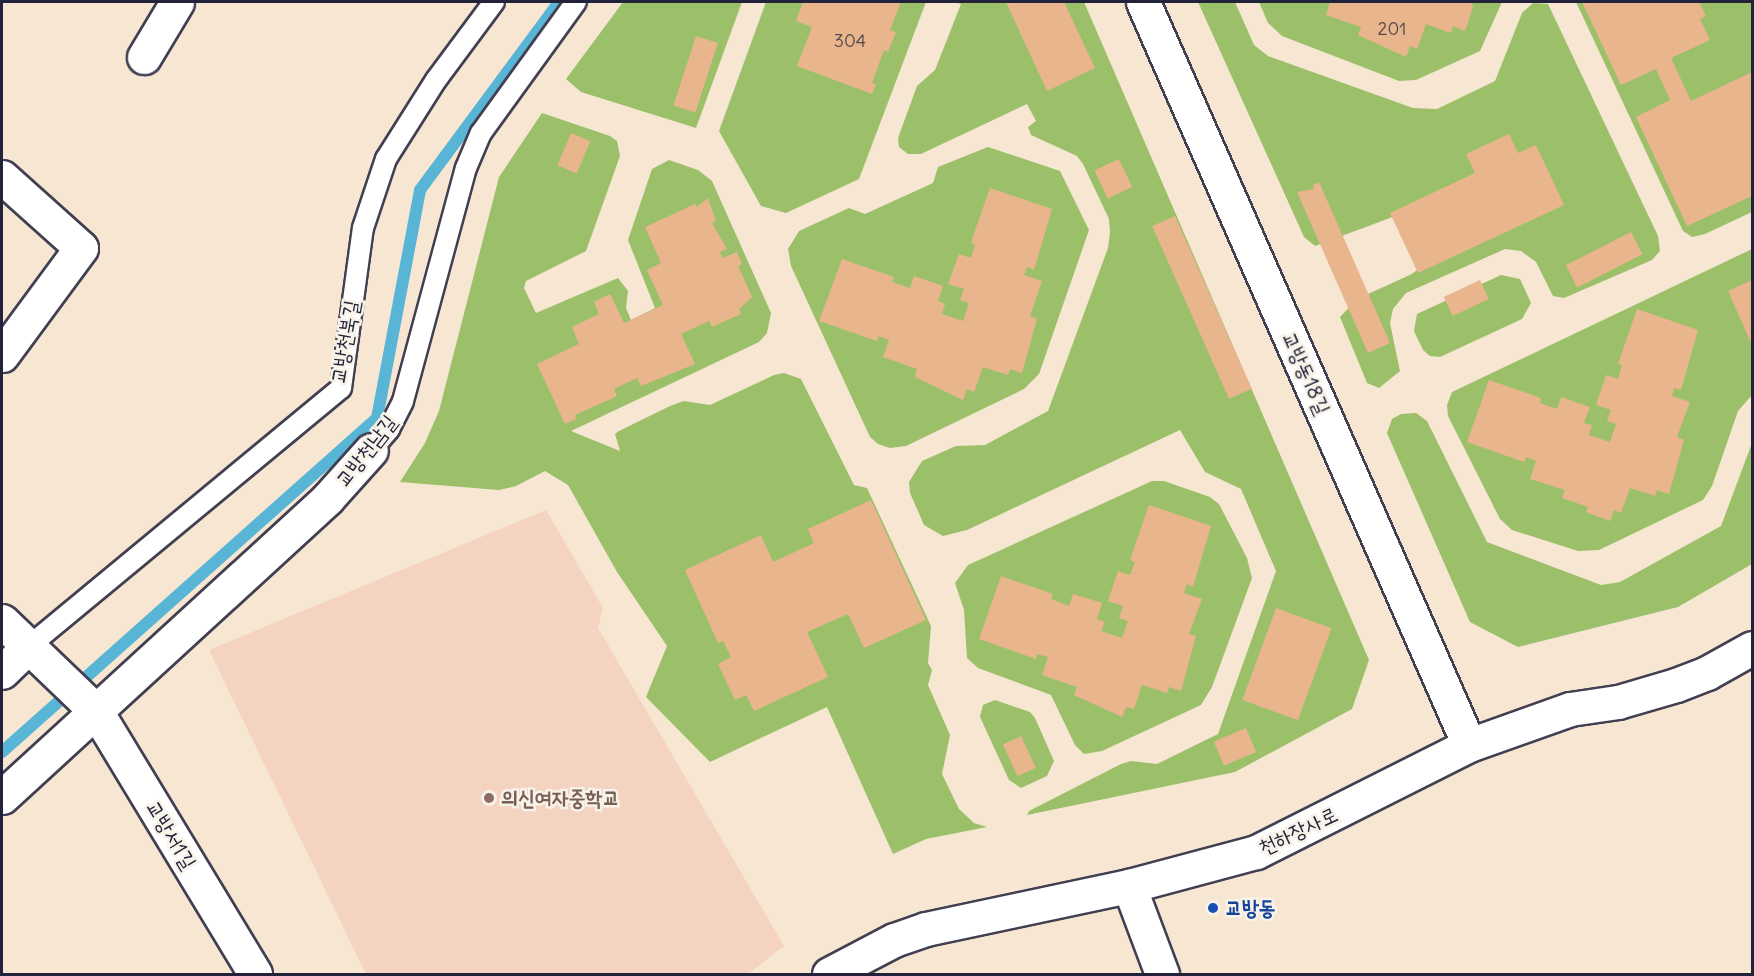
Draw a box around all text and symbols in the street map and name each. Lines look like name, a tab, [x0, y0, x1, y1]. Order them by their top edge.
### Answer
house number: 201	[1378, 18, 1406, 40]
house number: 304	[834, 30, 866, 52]
street label: 교방천북길	[325, 298, 365, 386]
street label: 교방동18길	[1277, 328, 1335, 418]
street label: 교방천남길	[330, 410, 402, 492]
place label: 의신여자중학교	[501, 785, 619, 811]
marker: 의신여자중학교	[482, 791, 496, 805]
street label: 교방서1길	[141, 796, 201, 874]
street label: 천하장사로	[1254, 802, 1342, 860]
place label: 교방동	[1225, 895, 1276, 921]
marker: 교방동	[1206, 901, 1220, 915]

